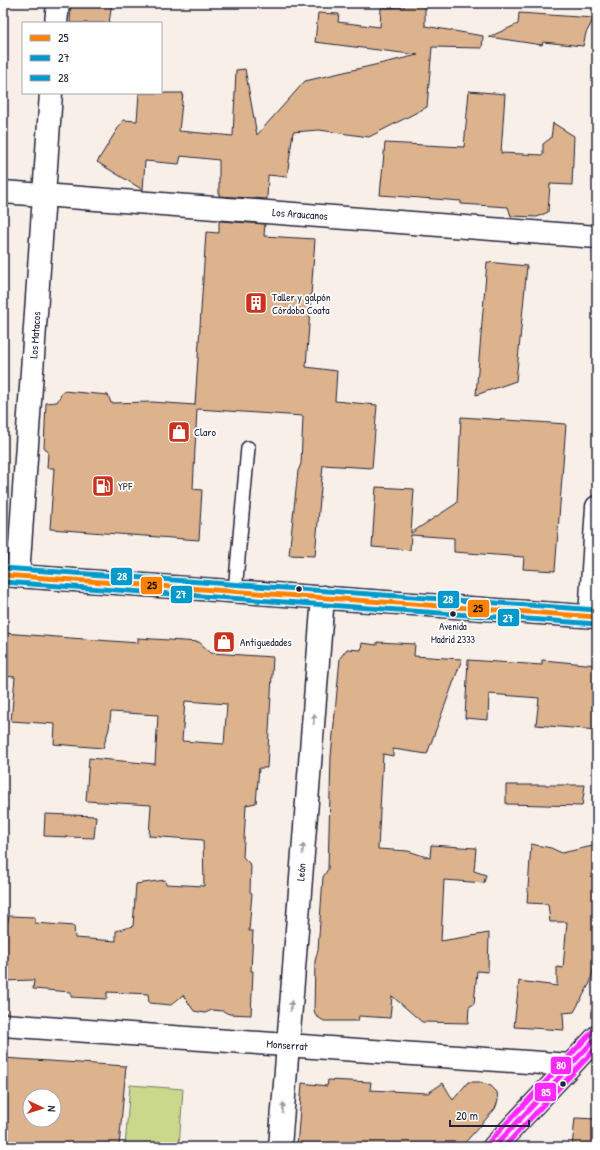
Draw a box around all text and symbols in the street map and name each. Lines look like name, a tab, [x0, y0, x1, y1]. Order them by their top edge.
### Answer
legend	[22, 22, 162, 94]
text: 25	[58, 29, 69, 46]
text: 27	[58, 49, 70, 66]
text: 28	[58, 69, 69, 86]
street label: Los Araucanos	[272, 205, 328, 223]
building icon: Taller y galpón Córdoba Coata	[243, 290, 269, 316]
place label: Taller y galpón Córdoba Coata	[272, 290, 331, 317]
street label: Los Matacos	[26, 311, 44, 359]
shop icon: Claro	[166, 419, 192, 445]
place label: Claro	[194, 425, 217, 439]
fuel station icon: YPF	[90, 473, 116, 499]
place label: YPF	[118, 479, 133, 493]
line badge: 28	[110, 567, 133, 586]
text: 28	[117, 569, 127, 583]
line badge: 25	[140, 576, 163, 595]
text: 25	[147, 578, 157, 592]
unlabelled marker	[294, 584, 304, 594]
line badge: 27	[170, 585, 193, 604]
text: 27	[176, 587, 187, 601]
line badge: 28	[437, 590, 460, 609]
text: 28	[443, 592, 453, 606]
line badge: 25	[467, 599, 490, 618]
text: 25	[473, 601, 483, 615]
line badge: 27	[497, 608, 520, 627]
marker: Avenida Madrid 2333	[448, 609, 458, 619]
text: 27	[503, 611, 514, 625]
place label: Avenida Madrid 2333	[431, 620, 476, 646]
shop icon: Antiguedades	[211, 629, 237, 655]
place label: Antiguedades	[240, 635, 292, 649]
one-way arrow	[310, 713, 317, 725]
one-way arrow	[300, 843, 307, 855]
street label: León	[293, 862, 309, 882]
one-way arrow	[287, 1000, 294, 1012]
street label: Monserrat	[266, 1037, 308, 1053]
line badge: 80	[550, 1056, 572, 1075]
text: 80	[556, 1058, 566, 1072]
unlabelled marker	[558, 1079, 568, 1089]
line badge: 85	[534, 1082, 557, 1102]
text: 85	[541, 1085, 551, 1099]
north arrow	[22, 1088, 62, 1128]
one-way arrow	[279, 1102, 286, 1114]
scale bar	[450, 1102, 529, 1128]
text: N	[45, 1105, 59, 1112]
text: 20 m	[456, 1107, 478, 1124]

